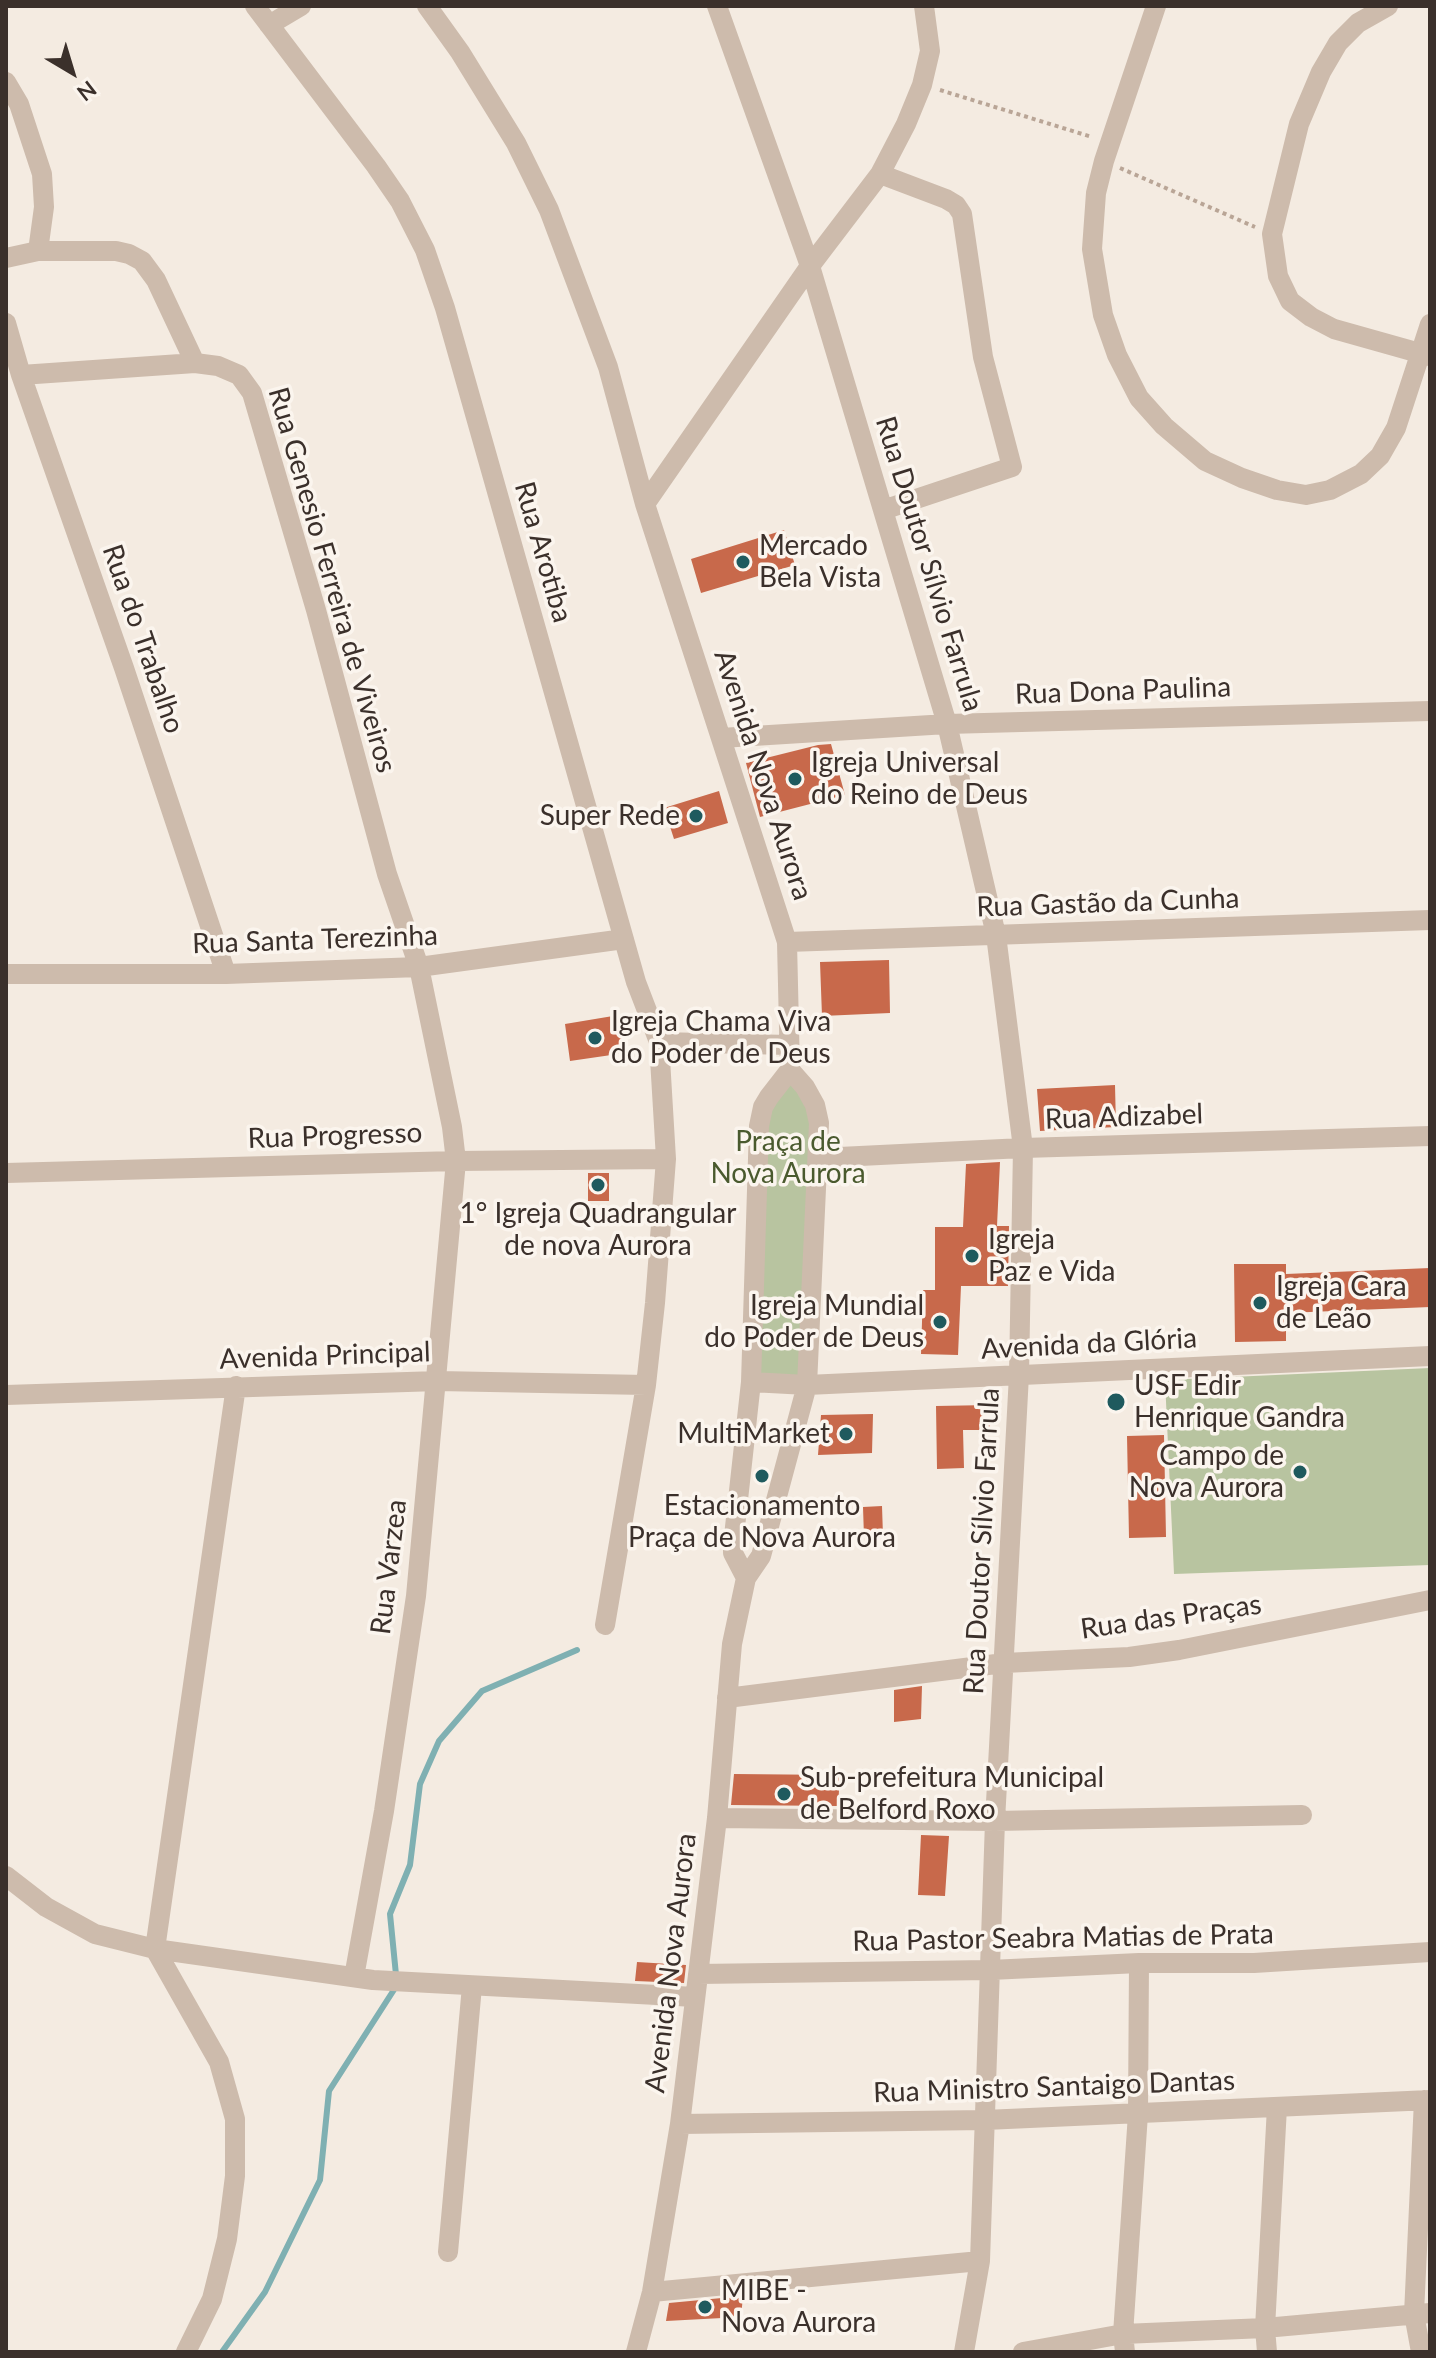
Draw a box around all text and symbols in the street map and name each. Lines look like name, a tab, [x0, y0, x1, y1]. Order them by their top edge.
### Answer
north arrow	[32, 32, 112, 112]
text: N	[72, 75, 102, 107]
street label: Rua Genesio Ferreira de Viveiros	[261, 383, 403, 777]
street label: Rua Doutor Sílvio Farrula	[868, 412, 990, 716]
street label: Rua Arotiba	[507, 478, 579, 626]
place label: Mercado Bela Vista	[759, 529, 881, 595]
street label: Rua do Trabalho	[95, 540, 191, 738]
marker: Mercado Bela Vista	[734, 553, 752, 571]
street label: Avenida Nova Aurora	[707, 646, 819, 904]
street label: Rua Dona Paulina	[1014, 670, 1232, 712]
place label: Igreja Universal do Reino de Deus	[811, 746, 1028, 812]
marker: Igreja Universal do Reino de Deus	[786, 770, 804, 788]
place label: Super Rede	[540, 799, 680, 833]
marker: Super Rede	[687, 807, 705, 825]
street label: Rua Gastão da Cunha	[976, 882, 1240, 924]
street label: Rua Santa Terezinha	[192, 919, 438, 961]
place label: Igreja Chama Viva do Poder de Deus	[611, 1005, 831, 1071]
marker: Igreja Chama Viva do Poder de Deus	[586, 1029, 604, 1047]
street label: Rua Adizabel	[1044, 1097, 1204, 1137]
street label: Rua Progresso	[247, 1116, 423, 1156]
park label: Praça de Nova Aurora	[710, 1125, 866, 1191]
marker: 1° Igreja Quadrangular de nova Aurora	[589, 1176, 607, 1194]
place label: 1° Igreja Quadrangular de nova Aurora	[460, 1197, 736, 1263]
place label: Igreja Paz e Vida	[988, 1223, 1115, 1289]
marker: Igreja Paz e Vida	[963, 1247, 981, 1265]
place label: Igreja Cara de Leão	[1276, 1270, 1407, 1336]
place label: Igreja Mundial do Poder de Deus	[704, 1289, 924, 1355]
marker: Igreja Cara de Leão	[1251, 1294, 1269, 1312]
marker: Igreja Mundial do Poder de Deus	[931, 1313, 949, 1331]
street label: Avenida da Glória	[980, 1322, 1198, 1366]
street label: Avenida Principal	[219, 1336, 431, 1376]
place label: USF Edir Henrique Gandra	[1134, 1369, 1345, 1435]
street label: Rua Doutor Sílvio Farrula	[957, 1387, 1007, 1695]
marker: USF Edir Henrique Gandra	[1105, 1391, 1127, 1413]
place label: MultiMarket	[677, 1417, 830, 1451]
marker: MultiMarket	[837, 1425, 855, 1443]
place label: Campo de Nova Aurora	[1129, 1439, 1284, 1505]
marker: Campo de Nova Aurora	[1291, 1463, 1309, 1481]
marker: Estacionamento Praça de Nova Aurora	[753, 1467, 771, 1485]
place label: Estacionamento Praça de Nova Aurora	[628, 1489, 896, 1555]
street label: Rua Varzea	[364, 1498, 414, 1636]
street label: Rua das Praças	[1078, 1588, 1264, 1646]
place label: Sub-prefeitura Municipal de Belford Roxo	[800, 1761, 1104, 1827]
marker: Sub-prefeitura Municipal de Belford Roxo	[775, 1785, 793, 1803]
street label: Avenida Nova Aurora	[638, 1831, 704, 2095]
street label: Rua Pastor Seabra Matias de Prata	[852, 1918, 1274, 1958]
street label: Rua Ministro Santaigo Dantas	[872, 2064, 1236, 2110]
place label: MIBE - Nova Aurora	[721, 2274, 876, 2340]
marker: MIBE - Nova Aurora	[696, 2298, 714, 2316]

